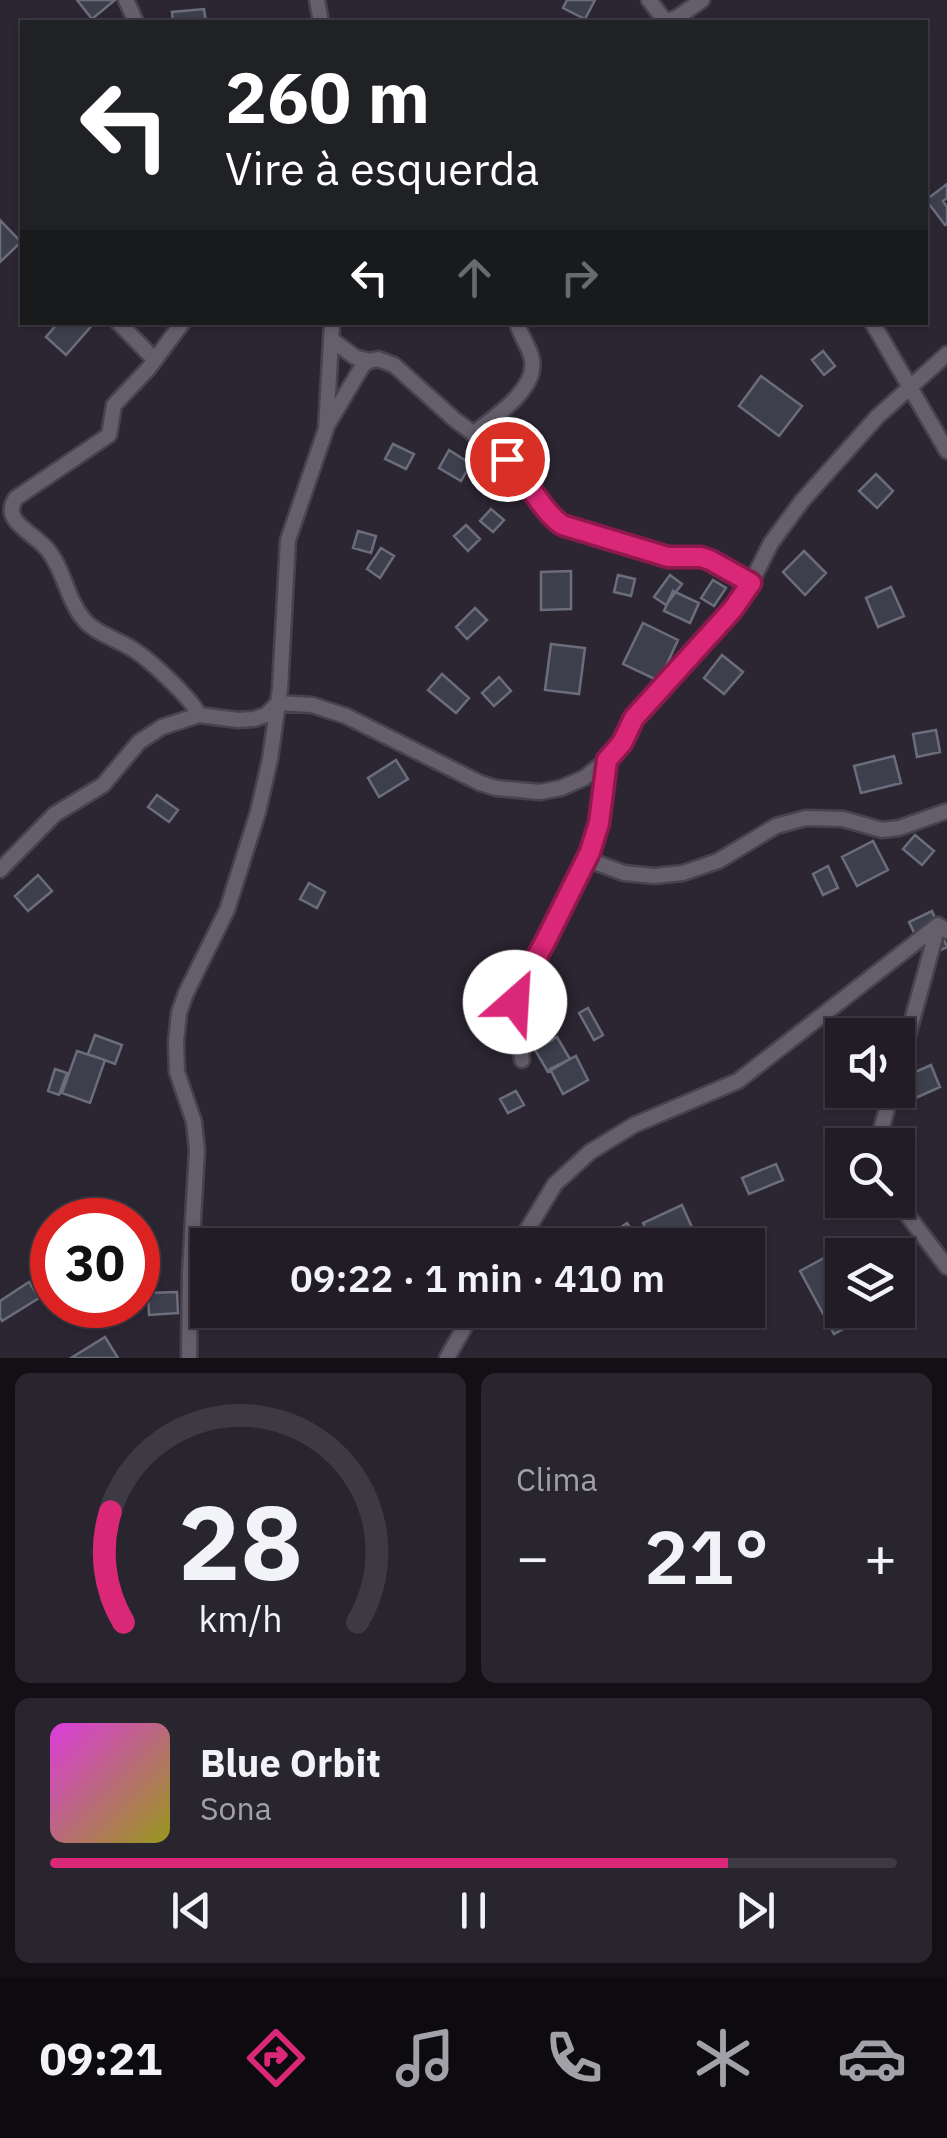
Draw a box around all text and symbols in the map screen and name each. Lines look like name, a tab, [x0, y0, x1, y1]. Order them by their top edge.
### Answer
text: 260 m	[225, 51, 430, 142]
icon: left	[60, 60, 190, 190]
text: Vire à esquerda	[225, 139, 539, 197]
icon: left	[342, 250, 397, 305]
icon: ahead	[447, 250, 502, 305]
icon: right	[552, 250, 607, 305]
pin	[465, 417, 550, 502]
icon: arrive	[480, 432, 535, 487]
position arrow	[463, 950, 567, 1054]
map controls	[825, 1018, 915, 1328]
button: sound	[825, 1018, 915, 1108]
button: search	[825, 1128, 915, 1218]
speed limit sign: 30	[30, 1198, 160, 1328]
button: layers	[825, 1238, 915, 1328]
text: 09:22 · 1 min · 410 m	[290, 1253, 665, 1302]
text: Clima	[516, 1458, 598, 1500]
text: 28	[178, 1473, 303, 1609]
text: 21°	[644, 1507, 769, 1605]
text: −	[516, 1521, 549, 1592]
text: +	[864, 1521, 897, 1592]
text: km/h	[198, 1595, 283, 1642]
text: Blue Orbit	[200, 1738, 381, 1787]
text: Sona	[200, 1787, 272, 1829]
icon: previous	[164, 1883, 219, 1938]
icon: pause	[446, 1883, 501, 1938]
icon: next	[728, 1883, 783, 1938]
icon: directions	[241, 2023, 311, 2093]
icon: music	[390, 2023, 460, 2093]
icon: phone	[539, 2023, 609, 2093]
icon: climate	[688, 2023, 758, 2093]
icon: car	[837, 2023, 907, 2093]
text: 09:21	[40, 2029, 162, 2087]

